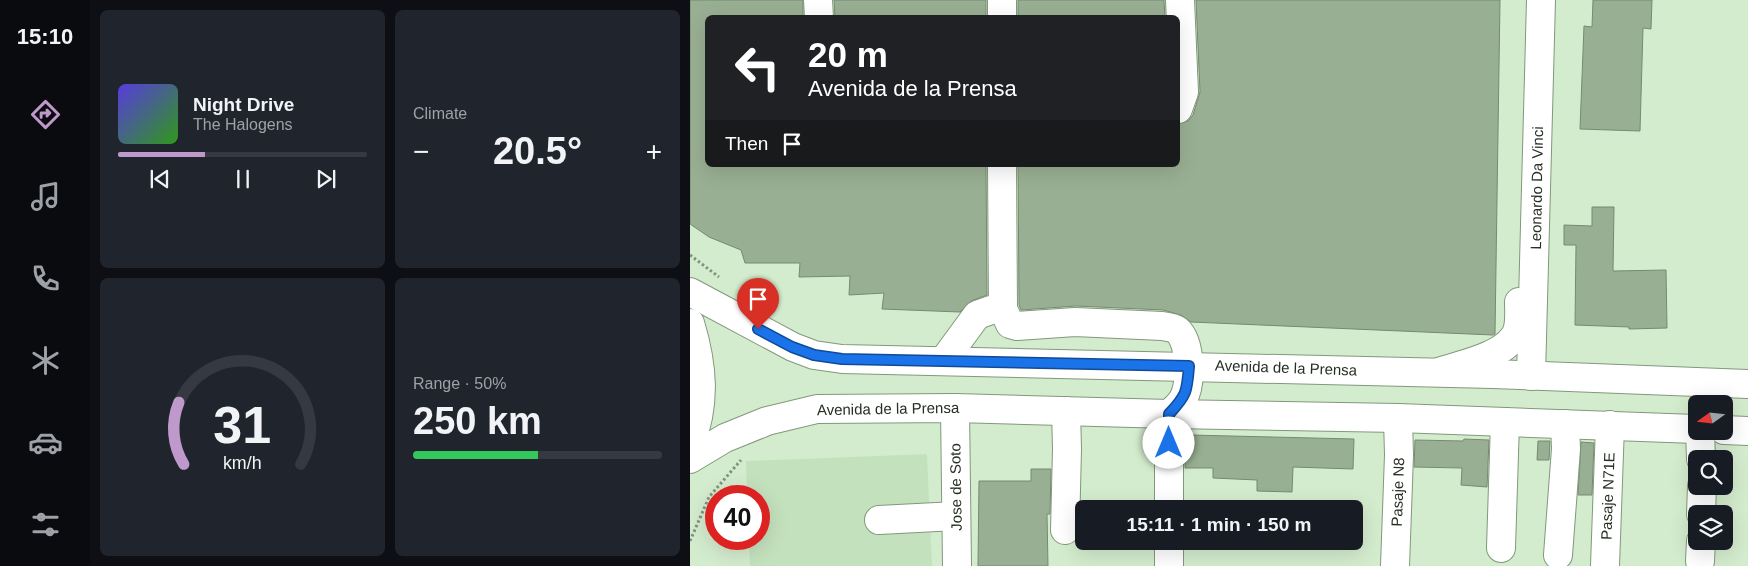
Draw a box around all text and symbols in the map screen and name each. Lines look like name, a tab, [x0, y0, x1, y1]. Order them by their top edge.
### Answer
text: 15:10	[17, 24, 73, 49]
icon: left	[725, 35, 790, 100]
text: 20 m	[808, 35, 888, 74]
text: Avenida de la Prensa	[808, 76, 1017, 101]
text: Night Drive	[193, 94, 294, 115]
icon: directions	[28, 97, 63, 132]
text: Climate	[413, 105, 467, 122]
text: The Halogens	[193, 116, 293, 133]
street label: Leonardo Da Vinci	[1527, 126, 1546, 250]
text: 20.5°	[493, 130, 582, 172]
icon: arrive	[778, 130, 806, 158]
text: Then	[725, 133, 768, 154]
text: −	[413, 136, 429, 167]
text: +	[646, 136, 662, 167]
icon: previous	[146, 165, 174, 193]
icon: pause	[229, 165, 257, 193]
icon: next	[312, 165, 340, 193]
icon: music	[28, 179, 63, 214]
icon: phone	[28, 261, 63, 296]
pin	[737, 278, 779, 329]
icon: arrive	[744, 285, 772, 313]
icon: climate	[28, 343, 63, 378]
street label: Avenida de la Prensa	[1215, 357, 1358, 379]
text: Range · 50%	[413, 375, 506, 392]
north arrow	[1688, 395, 1732, 440]
map controls	[1688, 395, 1733, 550]
text: 31	[214, 396, 271, 454]
street label: Avenida de la Prensa	[817, 399, 960, 418]
text: 250 km	[413, 400, 542, 442]
position arrow	[1142, 416, 1194, 468]
icon: car	[28, 425, 63, 460]
street label: Jose de Soto	[946, 443, 965, 531]
button: search	[1688, 450, 1733, 495]
street label: Pasaje N71E	[1597, 452, 1618, 540]
text: km/h	[223, 453, 262, 473]
street label: Pasaje N8	[1388, 457, 1407, 527]
speed limit sign: 40	[705, 485, 770, 550]
button: layers	[1688, 505, 1733, 550]
icon: filters	[28, 507, 63, 542]
text: 15:11 · 1 min · 150 m	[1127, 514, 1311, 535]

